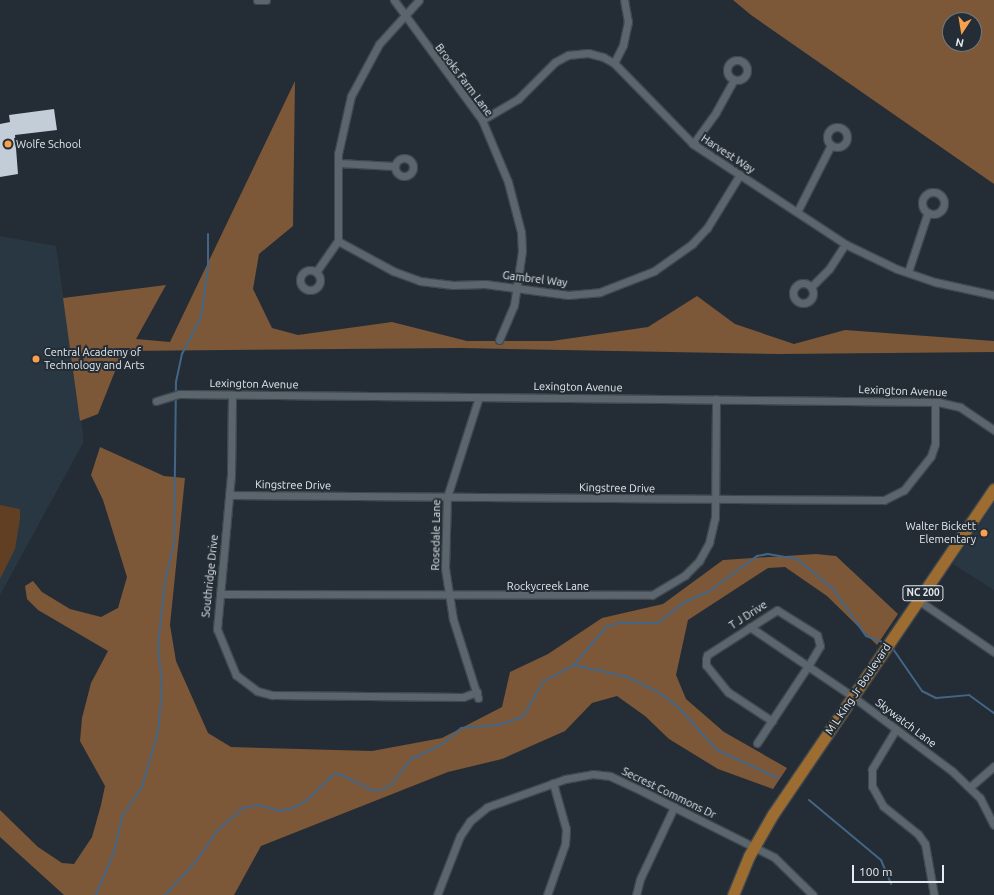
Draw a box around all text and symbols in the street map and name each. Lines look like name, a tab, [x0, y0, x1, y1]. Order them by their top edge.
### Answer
north arrow	[942, 12, 982, 52]
text: N	[954, 36, 965, 49]
street label: Brooks Farm Lane	[432, 41, 496, 119]
street label: Harvest Way	[699, 132, 757, 176]
place label: Wolfe School	[16, 137, 81, 151]
marker: Wolfe School	[3, 139, 13, 149]
street label: Gambrel Way	[502, 268, 568, 290]
place label: Central Academy of Technology and Arts	[44, 346, 145, 372]
marker: Central Academy of Technology and Arts	[31, 354, 41, 364]
street label: Lexington Avenue	[209, 377, 299, 391]
street label: Lexington Avenue	[533, 380, 623, 394]
street label: Lexington Avenue	[858, 383, 948, 399]
street label: Kingstree Drive	[255, 478, 331, 492]
street label: Kingstree Drive	[579, 481, 655, 495]
street label: Rosedale Lane	[429, 499, 443, 571]
place label: Walter Bickett Elementary	[906, 520, 976, 546]
marker: Walter Bickett Elementary	[979, 528, 989, 538]
street label: Southridge Drive	[199, 534, 221, 618]
street label: Rockycreek Lane	[507, 579, 589, 593]
road number: NC 200	[902, 585, 944, 601]
street label: T J Drive	[727, 598, 769, 632]
street label: M L King Jr Boulevard	[823, 641, 893, 737]
street label: Skywatch Lane	[873, 696, 939, 750]
street label: Secrest Commons Dr	[620, 765, 718, 821]
scale bar	[854, 857, 946, 883]
text: 100 m	[859, 865, 892, 878]

